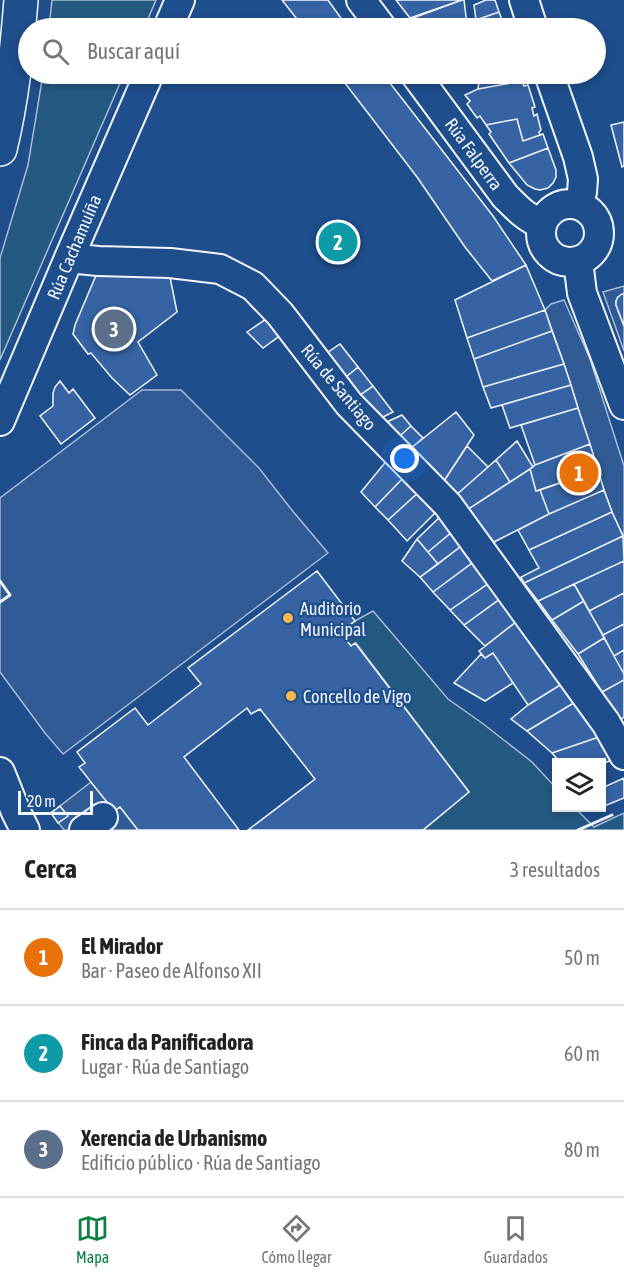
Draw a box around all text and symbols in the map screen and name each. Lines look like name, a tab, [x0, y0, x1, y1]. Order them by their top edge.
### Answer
search box	[18, 18, 606, 84]
icon: search	[39, 35, 72, 68]
text: Buscar aquí	[87, 38, 180, 64]
street label: Rúa Falperra	[441, 114, 507, 194]
street label: Rúa Cachamuíña	[43, 192, 105, 302]
pin: 2	[318, 220, 358, 264]
pin: 3	[94, 306, 134, 352]
street label: Rúa de Santiago	[297, 340, 381, 434]
your location	[390, 444, 419, 473]
pin: 1	[560, 450, 598, 496]
place label: Auditorio Municipal	[300, 598, 366, 640]
marker: Auditorio Municipal	[281, 611, 295, 625]
place label: Concello de Vigo	[303, 686, 411, 707]
marker: Concello de Vigo	[284, 689, 298, 703]
map controls	[552, 758, 606, 812]
button: layers	[552, 758, 606, 812]
scale bar	[18, 788, 93, 816]
text: 20 m	[27, 792, 56, 810]
text: Cerca	[24, 854, 77, 884]
text: 3 resultados	[510, 858, 600, 881]
text: El Mirador	[81, 933, 163, 959]
text: 1	[39, 946, 48, 969]
text: 50 m	[564, 946, 600, 969]
text: Bar · Paseo de Alfonso XII	[81, 959, 262, 982]
text: Finca da Panificadora	[81, 1029, 254, 1055]
text: 2	[39, 1042, 48, 1065]
text: 60 m	[564, 1042, 600, 1065]
text: Lugar · Rúa de Santiago	[81, 1055, 249, 1078]
text: Xerencia de Urbanismo	[81, 1125, 267, 1151]
text: 3	[39, 1138, 48, 1161]
text: 80 m	[564, 1138, 600, 1161]
text: Edificio público · Rúa de Santiago	[81, 1151, 321, 1174]
tab: Mapa	[76, 1212, 109, 1266]
tab: Cómo llegar	[261, 1212, 332, 1266]
tab: Guardados	[484, 1212, 548, 1266]

